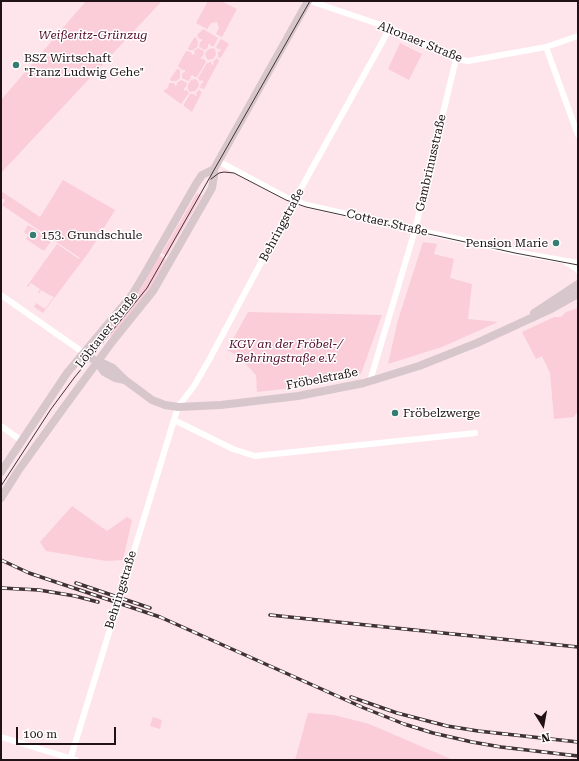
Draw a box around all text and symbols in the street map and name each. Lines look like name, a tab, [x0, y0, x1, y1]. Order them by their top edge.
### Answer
street label: Altonaer Straße	[376, 18, 464, 66]
park label: Weißeritz-Grünzug	[39, 28, 147, 42]
place label: BSZ Wirtschaft "Franz Ludwig Gehe"	[24, 51, 144, 79]
marker: BSZ Wirtschaft "Franz Ludwig Gehe"	[11, 60, 21, 70]
street label: Gambrinusstraße	[413, 113, 449, 213]
street label: Behringstraße	[257, 186, 307, 264]
street label: Cottaer Straße	[345, 207, 429, 239]
place label: 153. Grundschule	[41, 228, 142, 242]
marker: 153. Grundschule	[28, 230, 38, 240]
place label: Pension Marie	[465, 236, 548, 250]
marker: Pension Marie	[551, 238, 561, 248]
street label: Löbtauer Straße	[73, 289, 141, 371]
park label: KGV an der Fröbel-/ Behringstraße e.V.	[229, 337, 343, 365]
street label: Fröbelstraße	[285, 365, 359, 393]
place label: Fröbelzwerge	[403, 406, 480, 420]
marker: Fröbelzwerge	[390, 408, 400, 418]
street label: Behringstraße	[102, 549, 140, 631]
north arrow	[523, 705, 563, 745]
scale bar	[18, 719, 118, 745]
text: 100 m	[23, 727, 57, 741]
text: N	[540, 730, 551, 744]

